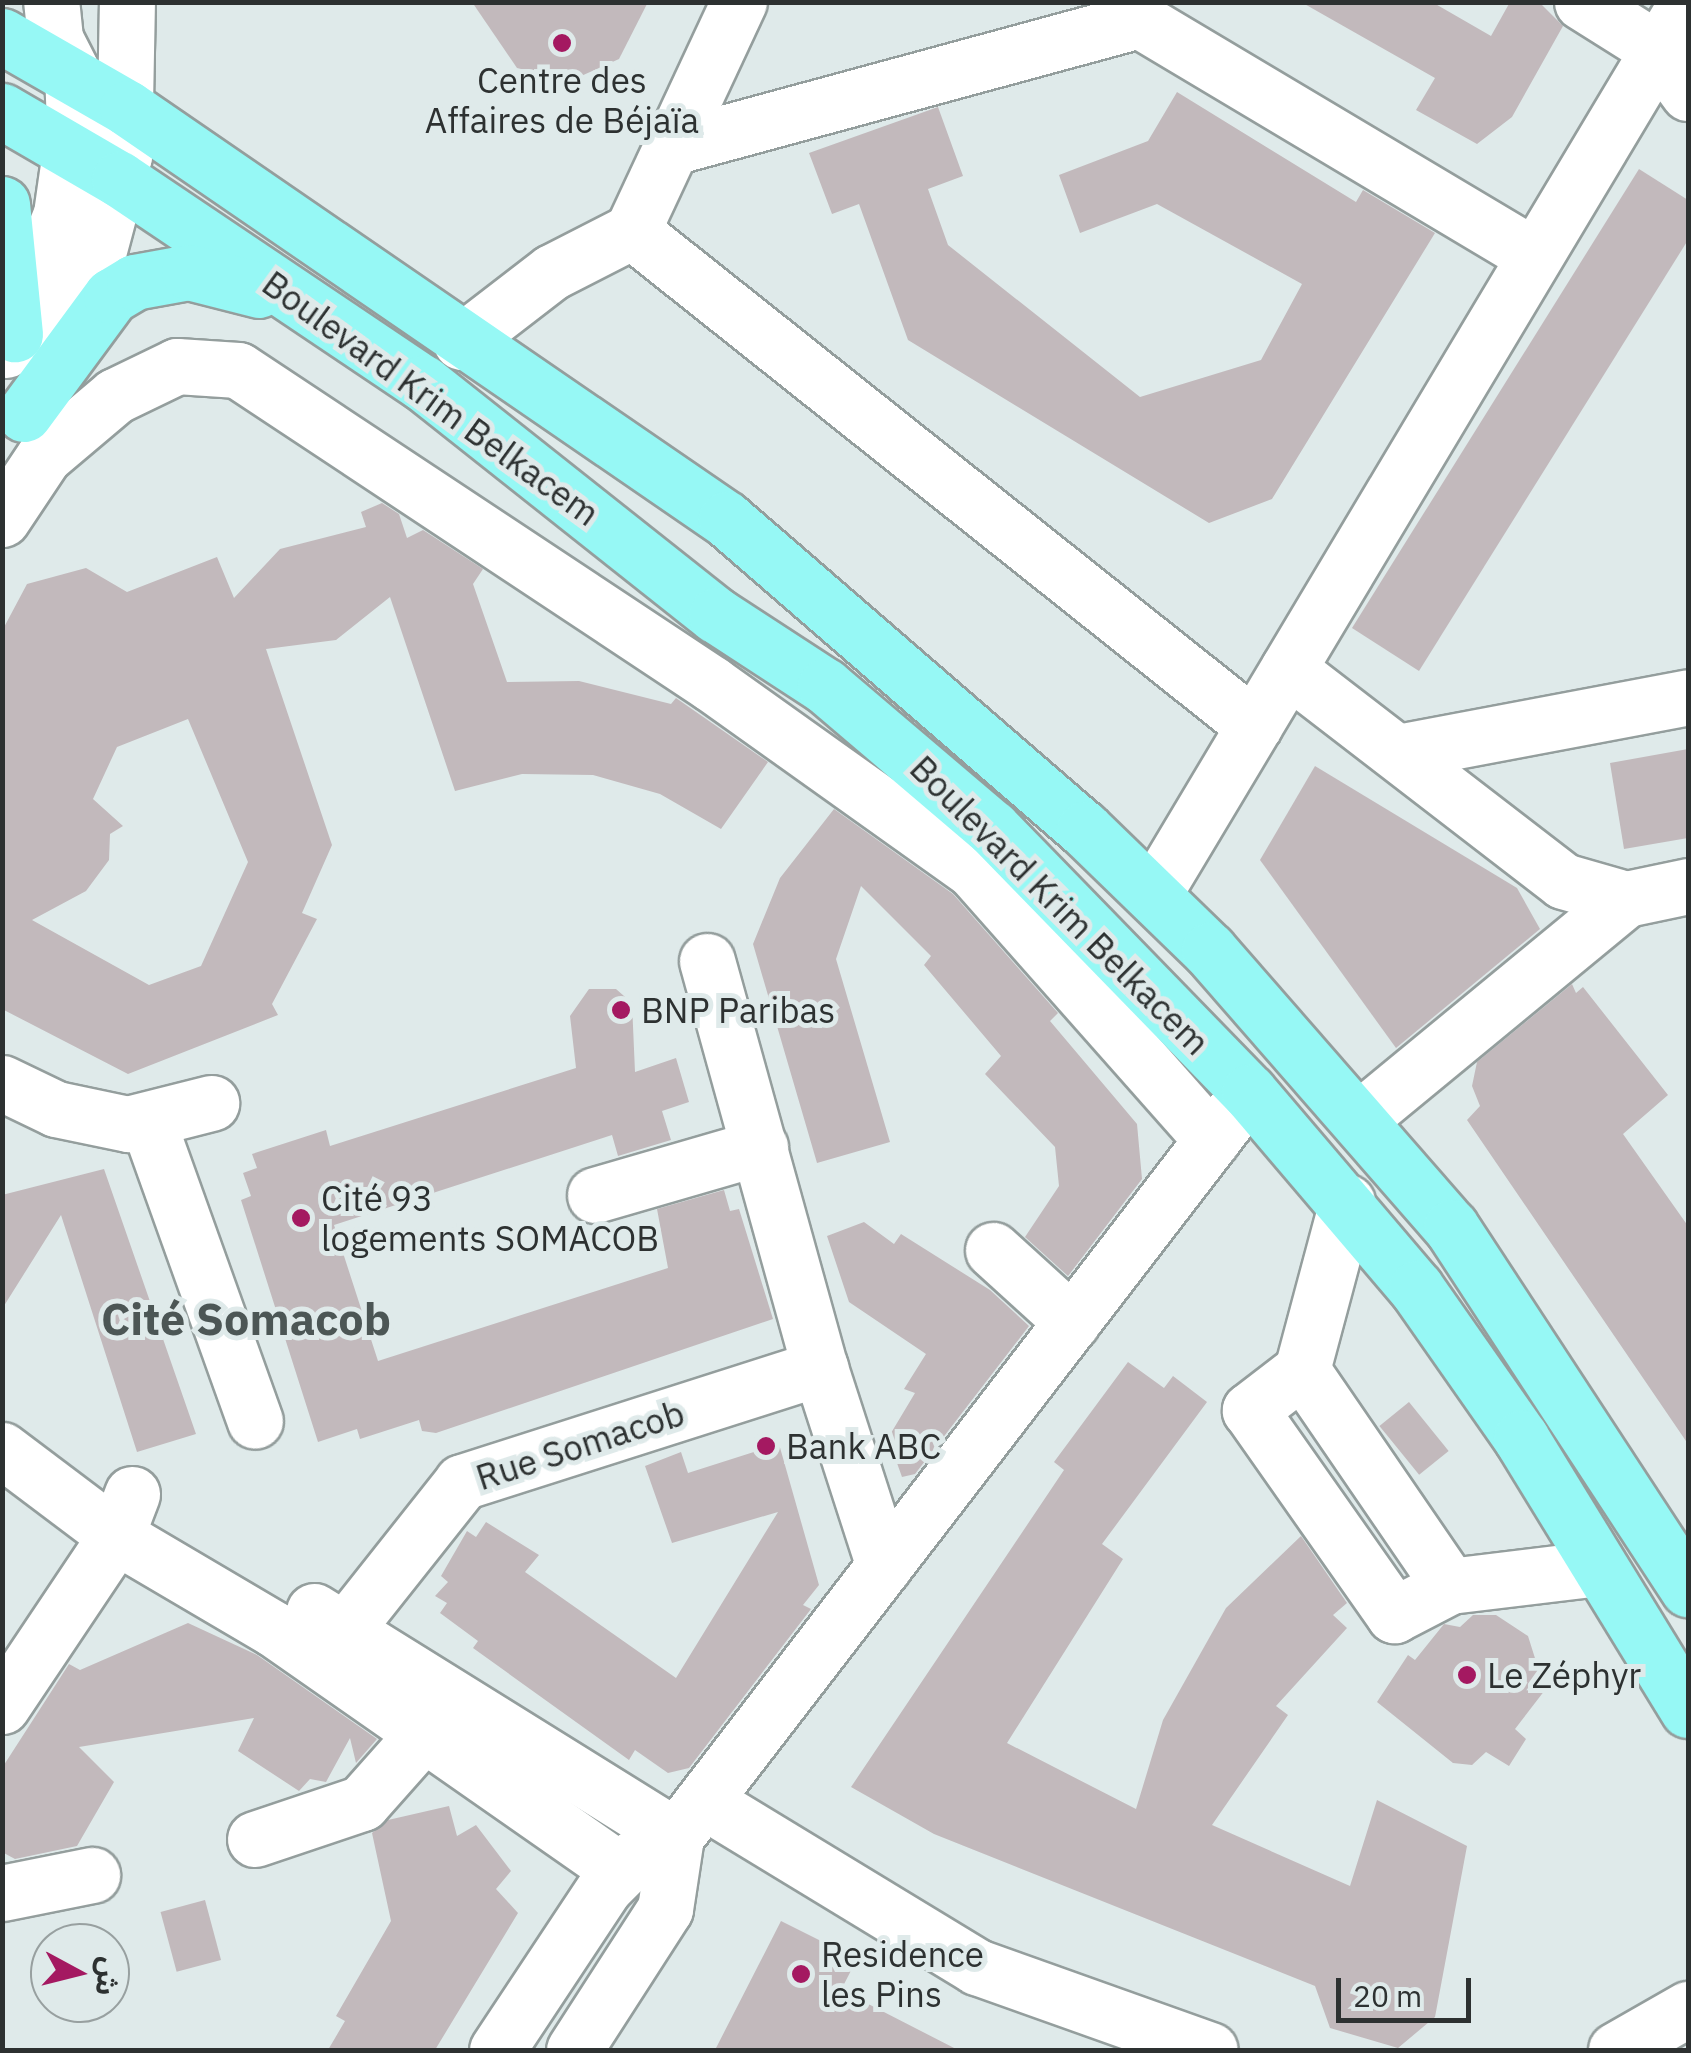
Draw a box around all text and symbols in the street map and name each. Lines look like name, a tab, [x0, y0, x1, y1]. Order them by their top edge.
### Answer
marker: Centre des Affaires de Béjaïa	[551, 32, 573, 54]
place label: Centre des Affaires de Béjaïa	[425, 59, 699, 141]
street label: Boulevard Krim Belkacem	[255, 262, 607, 534]
street label: Boulevard Krim Belkacem	[902, 747, 1218, 1063]
place label: BNP Paribas	[641, 989, 835, 1031]
marker: BNP Paribas	[610, 999, 632, 1021]
place label: Cité 93 logements SOMACOB	[321, 1177, 659, 1259]
marker: Cité 93 logements SOMACOB	[290, 1207, 312, 1229]
district label: Cité Somacob	[101, 1292, 391, 1346]
street label: Rue Somacob	[471, 1392, 689, 1498]
place label: Bank ABC	[786, 1425, 941, 1467]
marker: Bank ABC	[755, 1435, 777, 1457]
place label: Le Zéphyr	[1487, 1654, 1641, 1696]
marker: Le Zéphyr	[1456, 1664, 1478, 1686]
north arrow	[30, 1923, 130, 2023]
place label: Residence les Pins	[821, 1933, 984, 2015]
text: ش	[88, 1955, 129, 1998]
scale bar	[1341, 1958, 1476, 2020]
marker: Residence les Pins	[790, 1963, 812, 1985]
text: 20 m	[1353, 1976, 1422, 2015]

